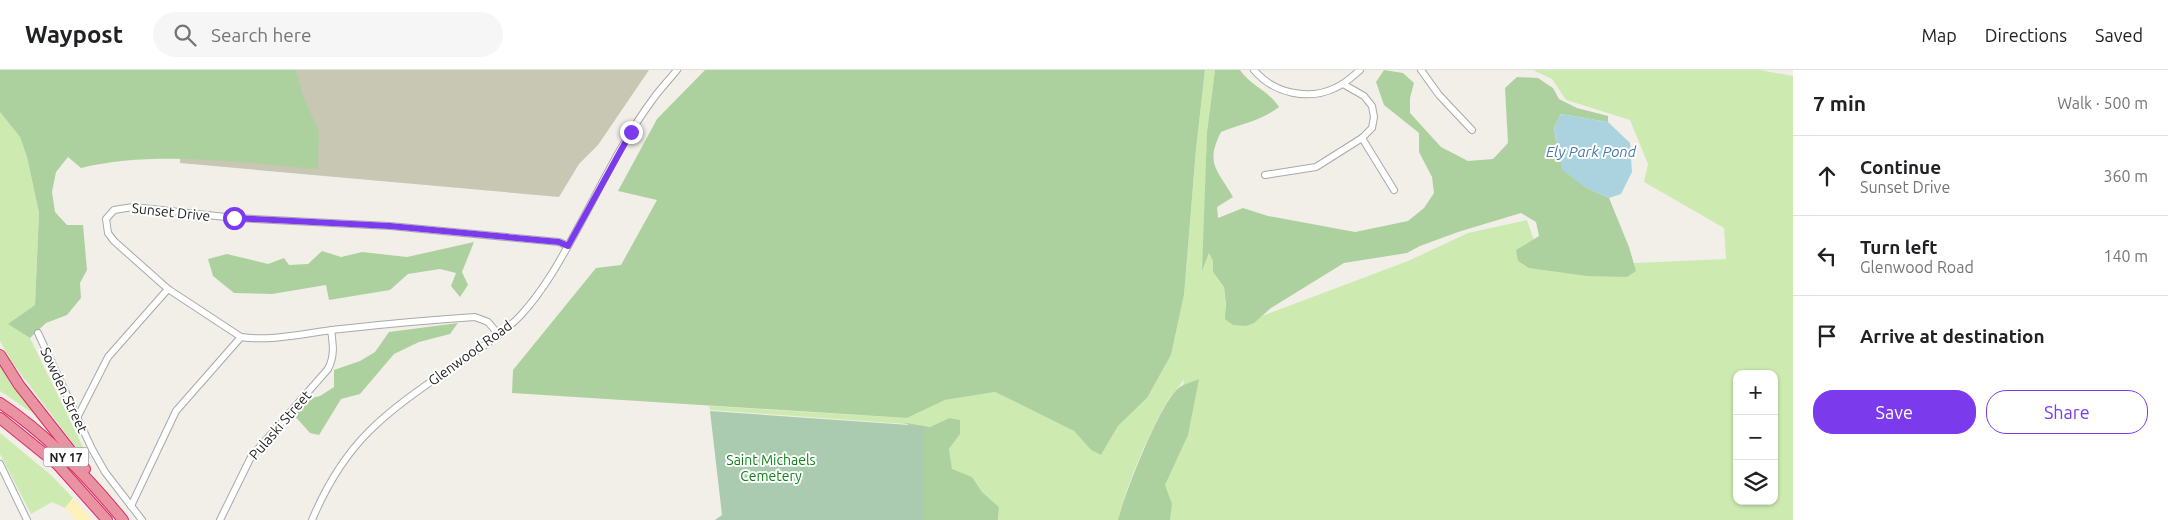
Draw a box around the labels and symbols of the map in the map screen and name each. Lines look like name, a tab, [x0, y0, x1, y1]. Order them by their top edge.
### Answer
route end	[620, 121, 643, 144]
water label: Ely Park Pond	[1546, 143, 1637, 160]
street label: Sunset Drive	[131, 200, 211, 224]
route start	[223, 207, 246, 230]
street label: Glenwood Road	[425, 317, 515, 389]
street label: Sowden Street	[37, 345, 91, 436]
street label: Pulaski Street	[246, 387, 315, 463]
road number: NY 17	[44, 448, 88, 467]
park label: Saint Michaels Cemetery	[726, 452, 816, 484]

